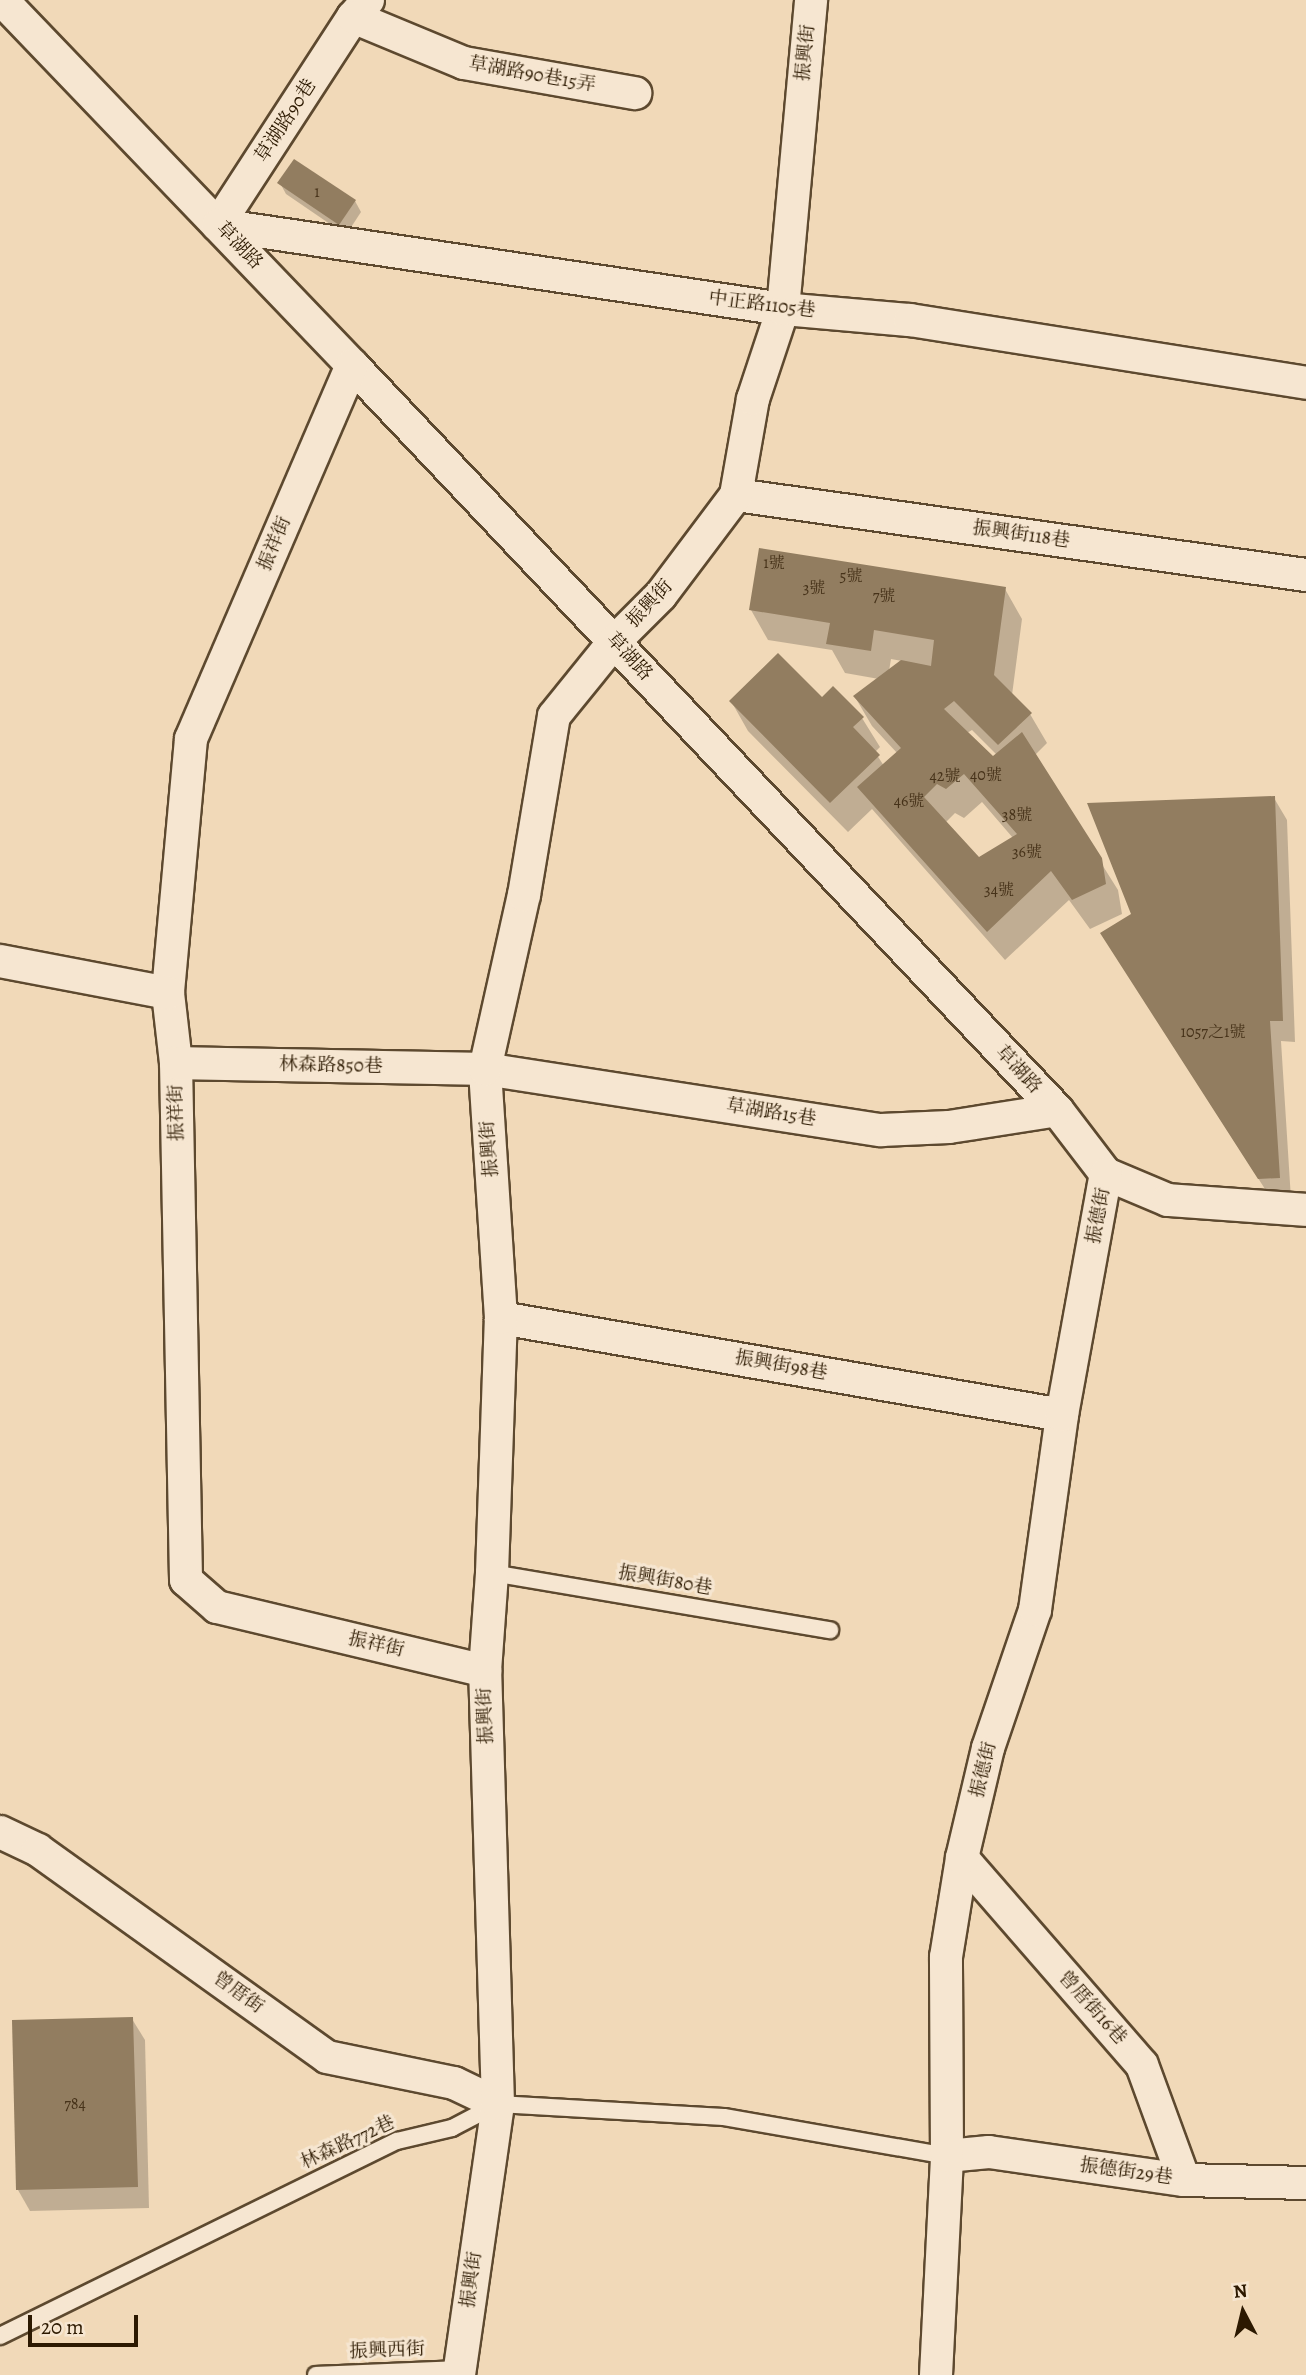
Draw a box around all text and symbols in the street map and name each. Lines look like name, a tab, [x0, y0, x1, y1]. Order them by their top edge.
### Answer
street label: 振興街	[792, 23, 820, 83]
street label: 草湖路90巷15弄	[467, 53, 597, 97]
street label: 草湖路90巷	[251, 75, 321, 167]
house number: 1	[314, 182, 320, 202]
street label: 草湖路	[211, 218, 267, 274]
street label: 中正路1105巷	[707, 287, 817, 323]
street label: 振祥街	[253, 513, 297, 575]
street label: 振興街118巷	[971, 517, 1071, 553]
house number: 1號	[763, 553, 785, 573]
house number: 5號	[840, 566, 862, 586]
street label: 振興街	[622, 575, 678, 633]
house number: 3號	[803, 578, 825, 598]
house number: 7號	[873, 586, 895, 606]
street label: 草湖路	[601, 628, 657, 686]
house number: 40號	[970, 765, 1002, 785]
house number: 42號	[930, 766, 960, 786]
house number: 46號	[894, 791, 924, 811]
house number: 38號	[1002, 805, 1032, 825]
house number: 36號	[1012, 842, 1042, 862]
house number: 34號	[984, 880, 1014, 900]
house number: 1057之1號	[1180, 1022, 1246, 1042]
street label: 草湖路	[990, 1041, 1046, 1099]
street label: 林森路850巷	[279, 1054, 383, 1078]
street label: 振祥街	[165, 1084, 189, 1142]
street label: 草湖路15巷	[724, 1095, 818, 1131]
street label: 振興街	[477, 1120, 503, 1178]
street label: 振德街	[1082, 1186, 1116, 1246]
street label: 振興街98巷	[733, 1347, 829, 1385]
street label: 振興街80巷	[616, 1561, 714, 1601]
street label: 振祥街	[346, 1627, 406, 1663]
street label: 振興街	[474, 1687, 498, 1745]
street label: 振德街	[966, 1740, 1002, 1800]
street label: 曾厝街16巷	[1053, 1966, 1131, 2050]
street label: 曾厝街	[208, 1967, 268, 2019]
house number: 784	[64, 2094, 86, 2114]
street label: 林森路772巷	[297, 2111, 399, 2175]
street label: 振德街29巷	[1078, 2154, 1174, 2190]
street label: 振興街	[457, 2250, 487, 2310]
north arrow	[1208, 2277, 1278, 2347]
text: N	[1232, 2277, 1249, 2305]
scale bar	[32, 2302, 142, 2346]
text: 20 m	[41, 2313, 84, 2341]
street label: 振興西街	[349, 2338, 425, 2364]

